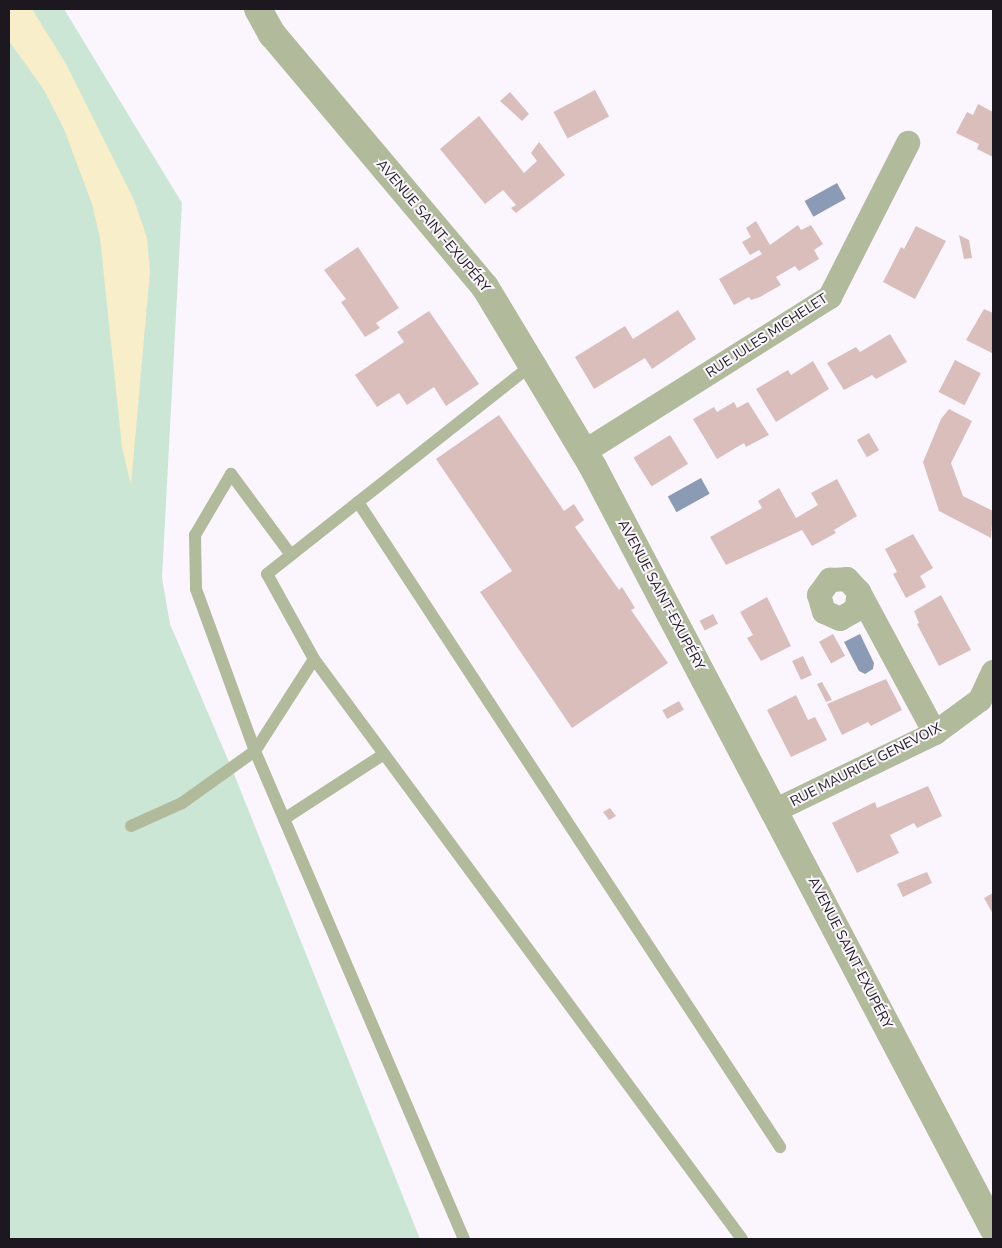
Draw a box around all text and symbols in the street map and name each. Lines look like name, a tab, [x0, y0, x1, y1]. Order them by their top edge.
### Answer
street label: AVENUE SAINT-EXUPÉRY	[373, 156, 493, 296]
street label: RUE JULES MICHELET	[703, 290, 831, 382]
street label: AVENUE SAINT-EXUPÉRY	[614, 517, 708, 673]
street label: RUE MAURICE GENEVOIX	[788, 720, 944, 810]
street label: AVENUE SAINT-EXUPÉRY	[804, 874, 896, 1032]

